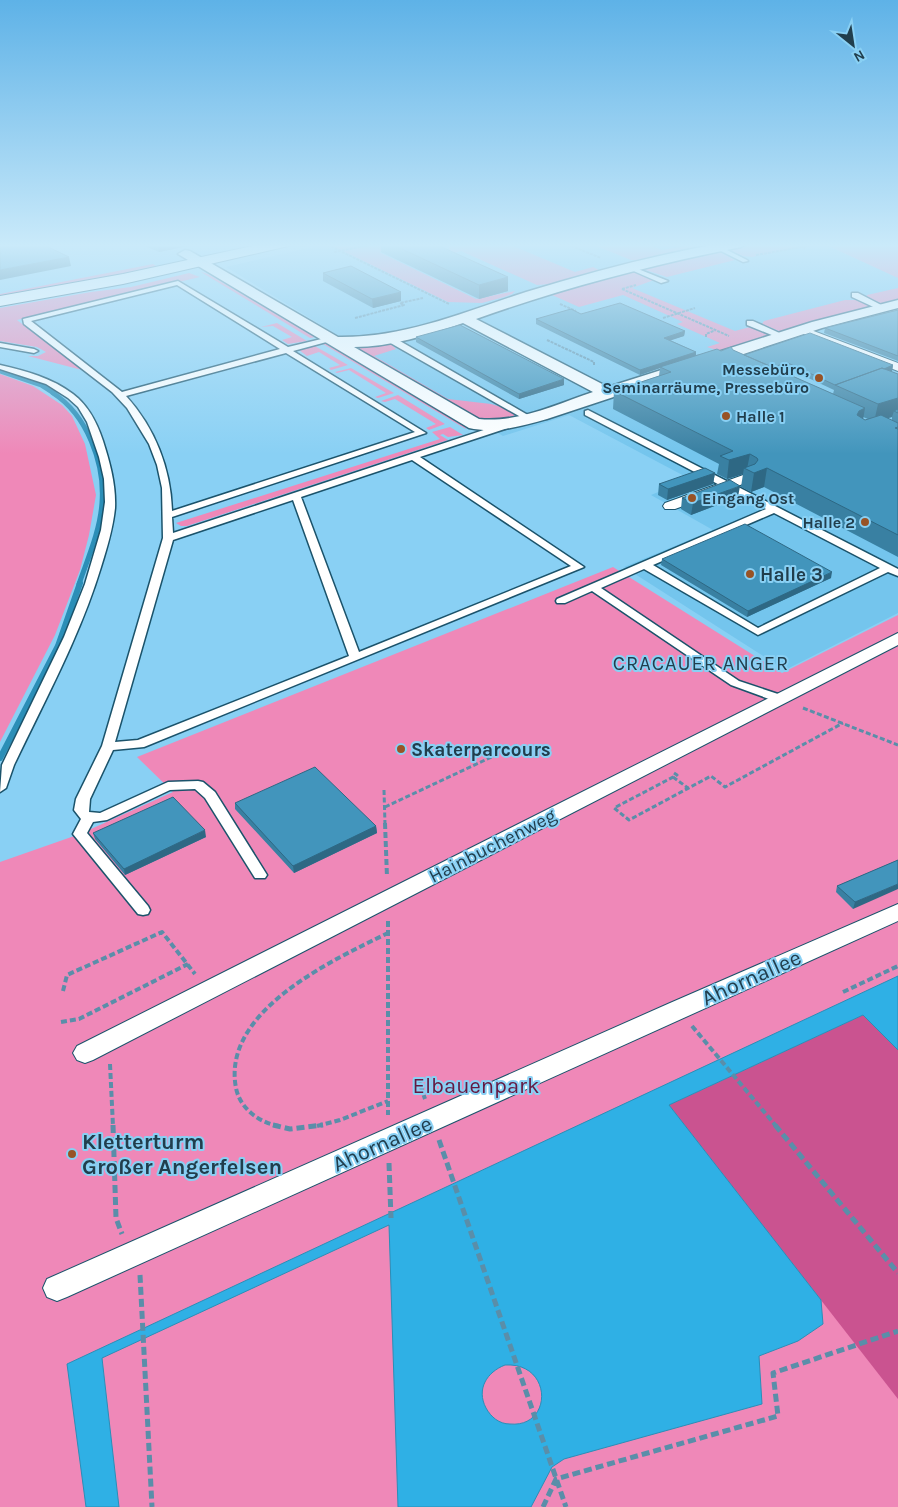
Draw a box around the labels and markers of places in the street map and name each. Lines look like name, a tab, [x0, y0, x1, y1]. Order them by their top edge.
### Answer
place label: Messebüro, Seminarräume, Pressebüro	[602, 360, 809, 397]
marker: Messebüro, Seminarräume, Pressebüro	[813, 372, 825, 384]
place label: Halle 1	[736, 407, 785, 426]
marker: Halle 1	[720, 410, 732, 422]
place label: Eingang Ost	[702, 489, 794, 508]
marker: Eingang Ost	[686, 492, 698, 504]
place label: Halle 2	[802, 513, 855, 532]
marker: Halle 2	[859, 516, 871, 528]
place label: Halle 3	[760, 564, 823, 586]
marker: Halle 3	[744, 568, 756, 580]
place label: Skaterparcours	[411, 739, 551, 761]
marker: Skaterparcours	[395, 743, 407, 755]
place label: Kletterturm Großer Angerfelsen	[82, 1129, 282, 1180]
marker: Kletterturm Großer Angerfelsen	[66, 1148, 78, 1160]

